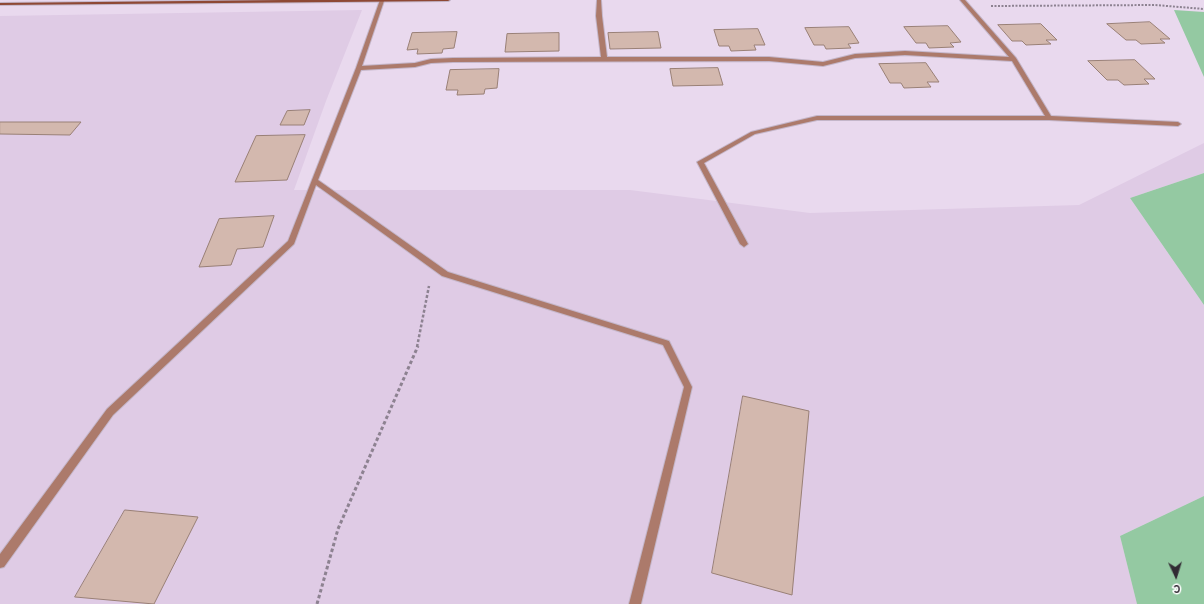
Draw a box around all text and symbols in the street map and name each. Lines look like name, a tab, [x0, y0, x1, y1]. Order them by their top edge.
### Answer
north arrow	[1156, 556, 1196, 596]
text: С	[1173, 581, 1181, 595]

